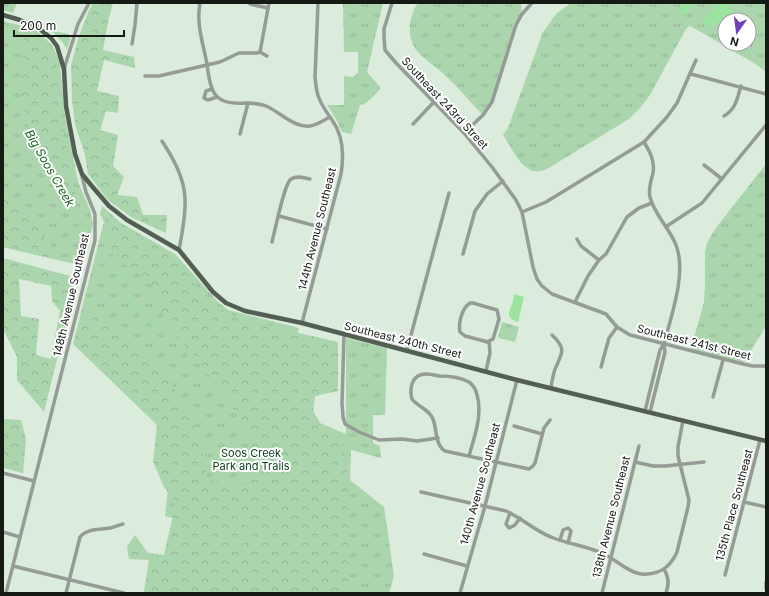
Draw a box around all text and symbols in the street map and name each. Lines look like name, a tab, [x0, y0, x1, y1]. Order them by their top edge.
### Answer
scale bar	[14, 12, 124, 38]
north arrow	[717, 12, 757, 52]
text: 200 m	[20, 18, 56, 33]
text: N	[729, 34, 740, 50]
street label: Southeast 243rd Street	[399, 54, 492, 152]
water label: Big Soos Creek	[22, 127, 78, 210]
street label: 144th Avenue Southeast	[295, 166, 339, 292]
street label: 148th Avenue Southeast	[50, 232, 92, 358]
street label: Southeast 240th Street	[343, 319, 464, 361]
street label: Southeast 241st Street	[636, 321, 753, 363]
street label: 140th Avenue Southeast	[457, 421, 503, 547]
park label: Soos Creek Park and Trails	[212, 446, 290, 473]
street label: 135th Place Southeast	[712, 447, 756, 562]
street label: 138th Avenue Southeast	[589, 454, 633, 580]

